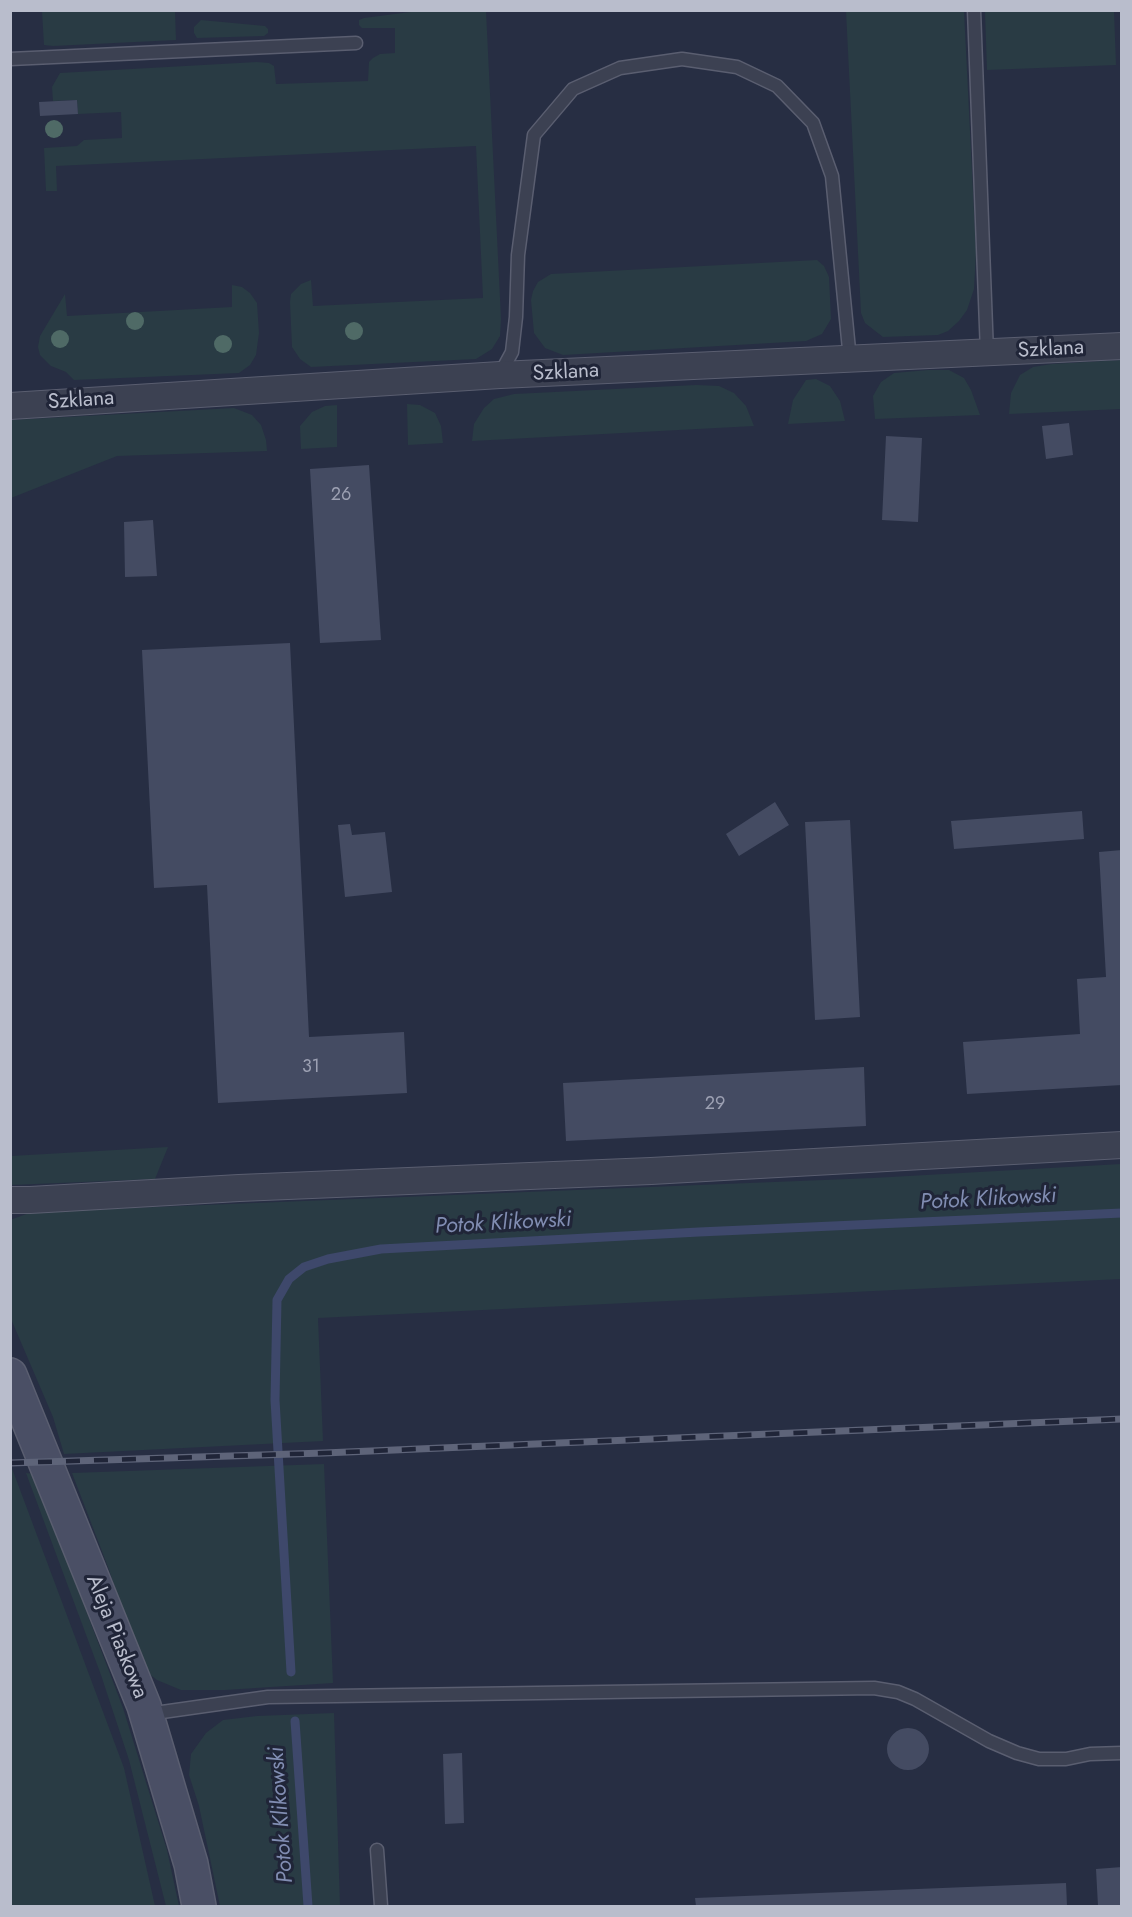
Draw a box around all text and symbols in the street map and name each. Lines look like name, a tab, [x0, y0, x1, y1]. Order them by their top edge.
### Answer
street label: Szklana	[1017, 336, 1085, 364]
street label: Szklana	[532, 359, 600, 387]
street label: Szklana	[47, 386, 115, 416]
house number: 26	[331, 485, 351, 507]
house number: 31	[302, 1057, 320, 1079]
house number: 29	[705, 1094, 725, 1116]
water label: Potok Klikowski	[919, 1183, 1057, 1217]
water label: Potok Klikowski	[434, 1207, 572, 1241]
street label: Aleja Piaskowa	[80, 1571, 152, 1703]
water label: Potok Klikowski	[264, 1746, 300, 1884]

